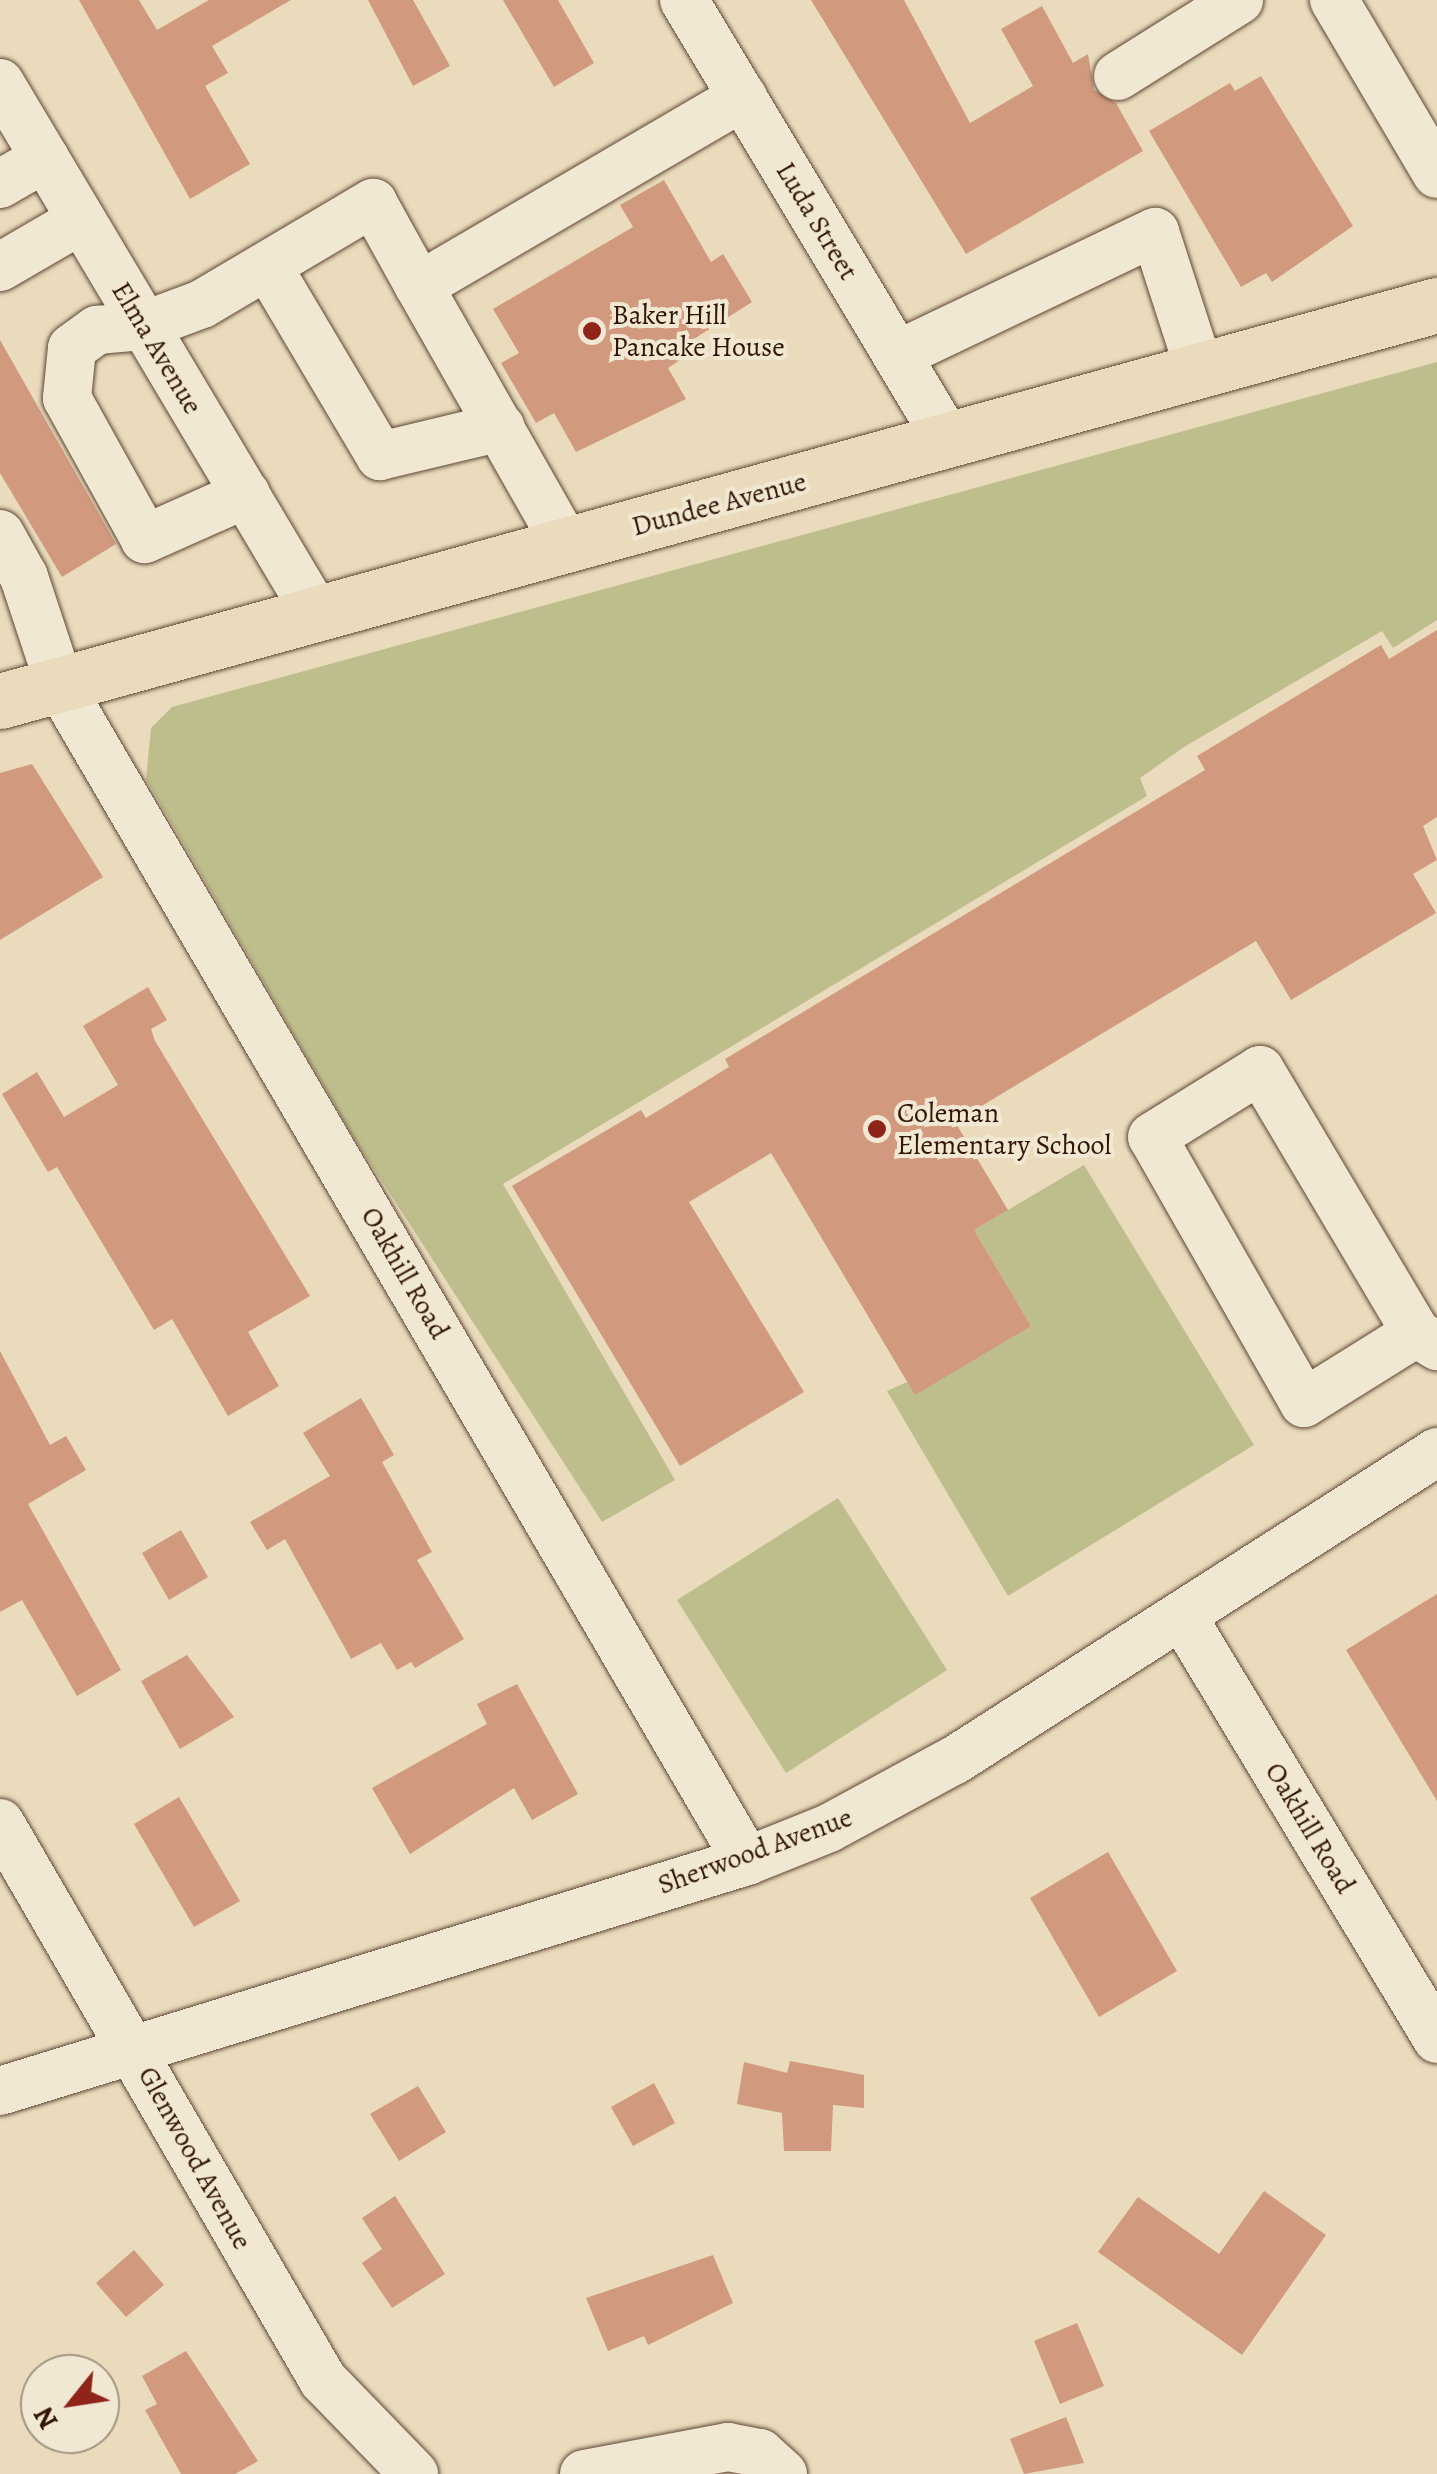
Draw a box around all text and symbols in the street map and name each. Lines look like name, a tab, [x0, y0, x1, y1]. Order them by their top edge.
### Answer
street label: Luda Street	[769, 156, 865, 286]
street label: Elma Avenue	[104, 276, 210, 420]
place label: Baker Hill Pancake House	[612, 298, 785, 364]
marker: Baker Hill Pancake House	[581, 320, 603, 342]
street label: Dundee Avenue	[628, 465, 810, 543]
place label: Coleman Elementary School	[897, 1096, 1111, 1162]
marker: Coleman Elementary School	[866, 1118, 888, 1140]
street label: Oakhill Road	[354, 1201, 456, 1345]
street label: Oakhill Road	[1258, 1756, 1362, 1900]
street label: Sherwood Avenue	[653, 1800, 857, 1902]
street label: Glenwood Avenue	[131, 2061, 259, 2255]
north arrow	[20, 2354, 120, 2454]
text: N	[24, 2400, 67, 2436]

